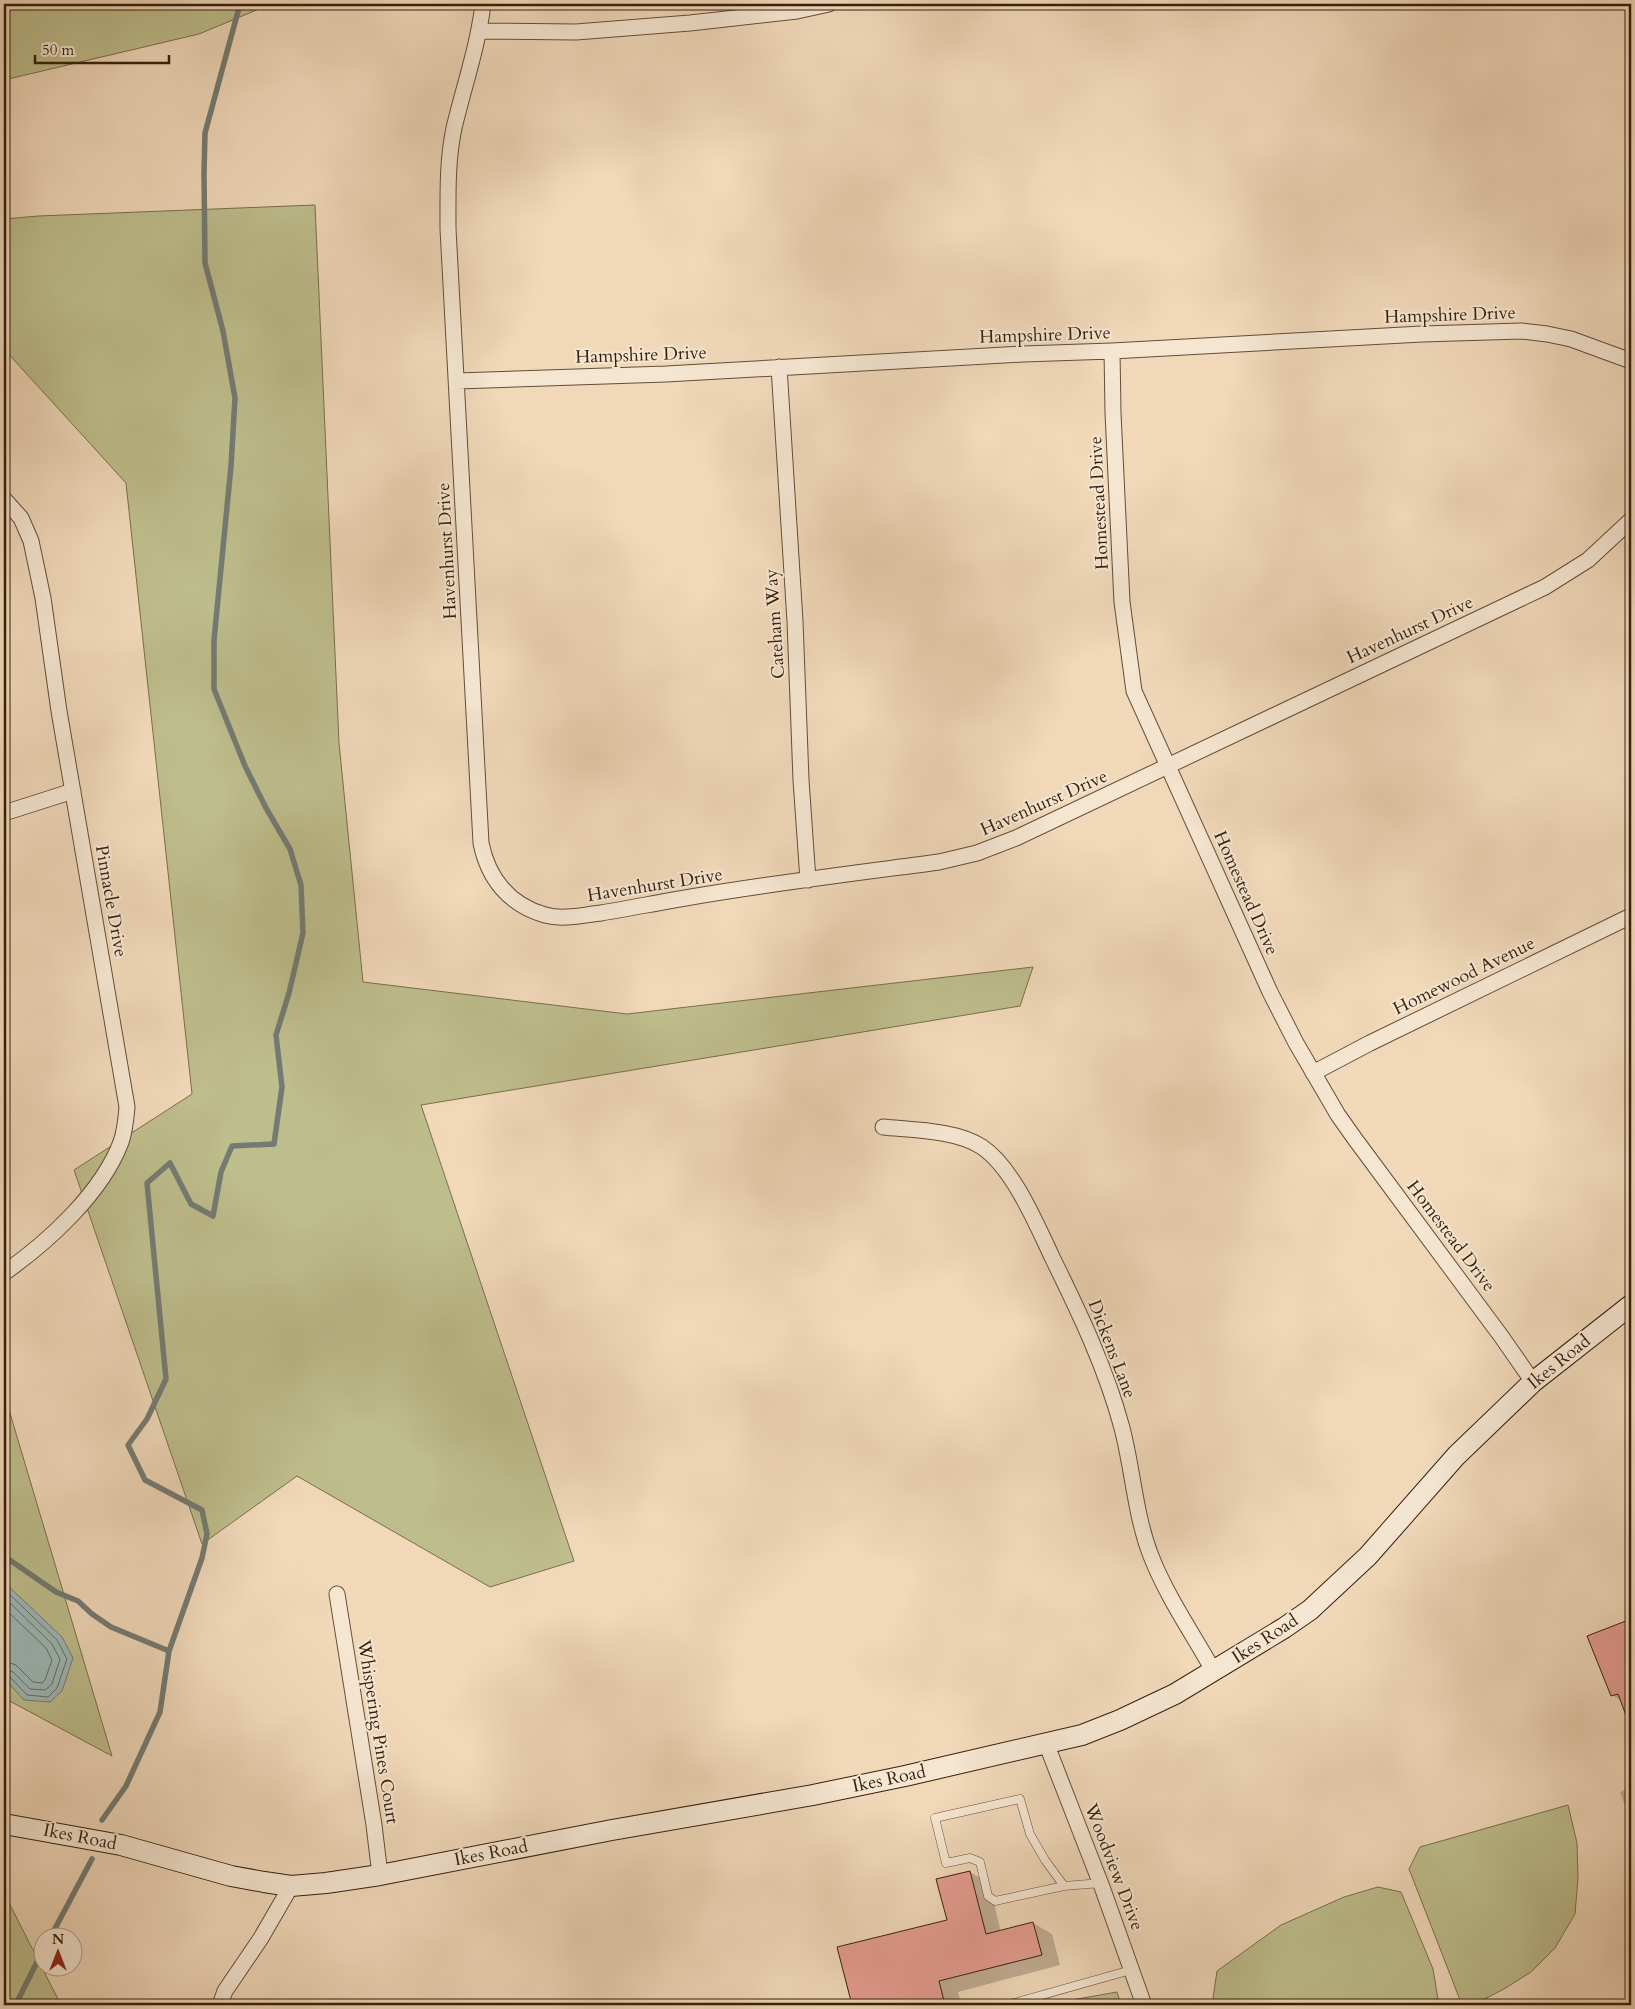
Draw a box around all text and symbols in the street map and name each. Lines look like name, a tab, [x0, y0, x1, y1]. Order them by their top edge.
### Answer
scale bar	[35, 32, 169, 64]
text: 50 m	[42, 40, 74, 60]
street label: Hampshire Drive	[1384, 300, 1516, 330]
street label: Hampshire Drive	[979, 320, 1111, 350]
street label: Hampshire Drive	[575, 340, 707, 370]
street label: Homestead Drive	[1083, 436, 1115, 570]
street label: Havenhurst Drive	[431, 482, 463, 620]
street label: Cateham Way	[759, 568, 791, 680]
street label: Havenhurst Drive	[1343, 590, 1477, 670]
street label: Havenhurst Drive	[976, 764, 1112, 842]
street label: Homestead Drive	[1207, 827, 1285, 959]
street label: Pinnacle Drive	[89, 843, 133, 959]
street label: Havenhurst Drive	[586, 862, 724, 908]
street label: Homewood Avenue	[1389, 931, 1539, 1021]
street label: Homestead Drive	[1401, 1175, 1501, 1297]
street label: Dickens Lane	[1082, 1296, 1142, 1402]
street label: Ikes Road	[1522, 1329, 1596, 1395]
street label: Ikes Road	[1227, 1608, 1303, 1670]
street label: Whispering Pines Court	[351, 1637, 405, 1826]
street label: Ikes Road	[850, 1759, 928, 1799]
street label: Woodview Drive	[1078, 1799, 1150, 1934]
street label: Ikes Road	[41, 1818, 119, 1856]
street label: Ikes Road	[452, 1834, 530, 1872]
north arrow	[32, 1926, 82, 1976]
text: N	[52, 1930, 64, 1949]

